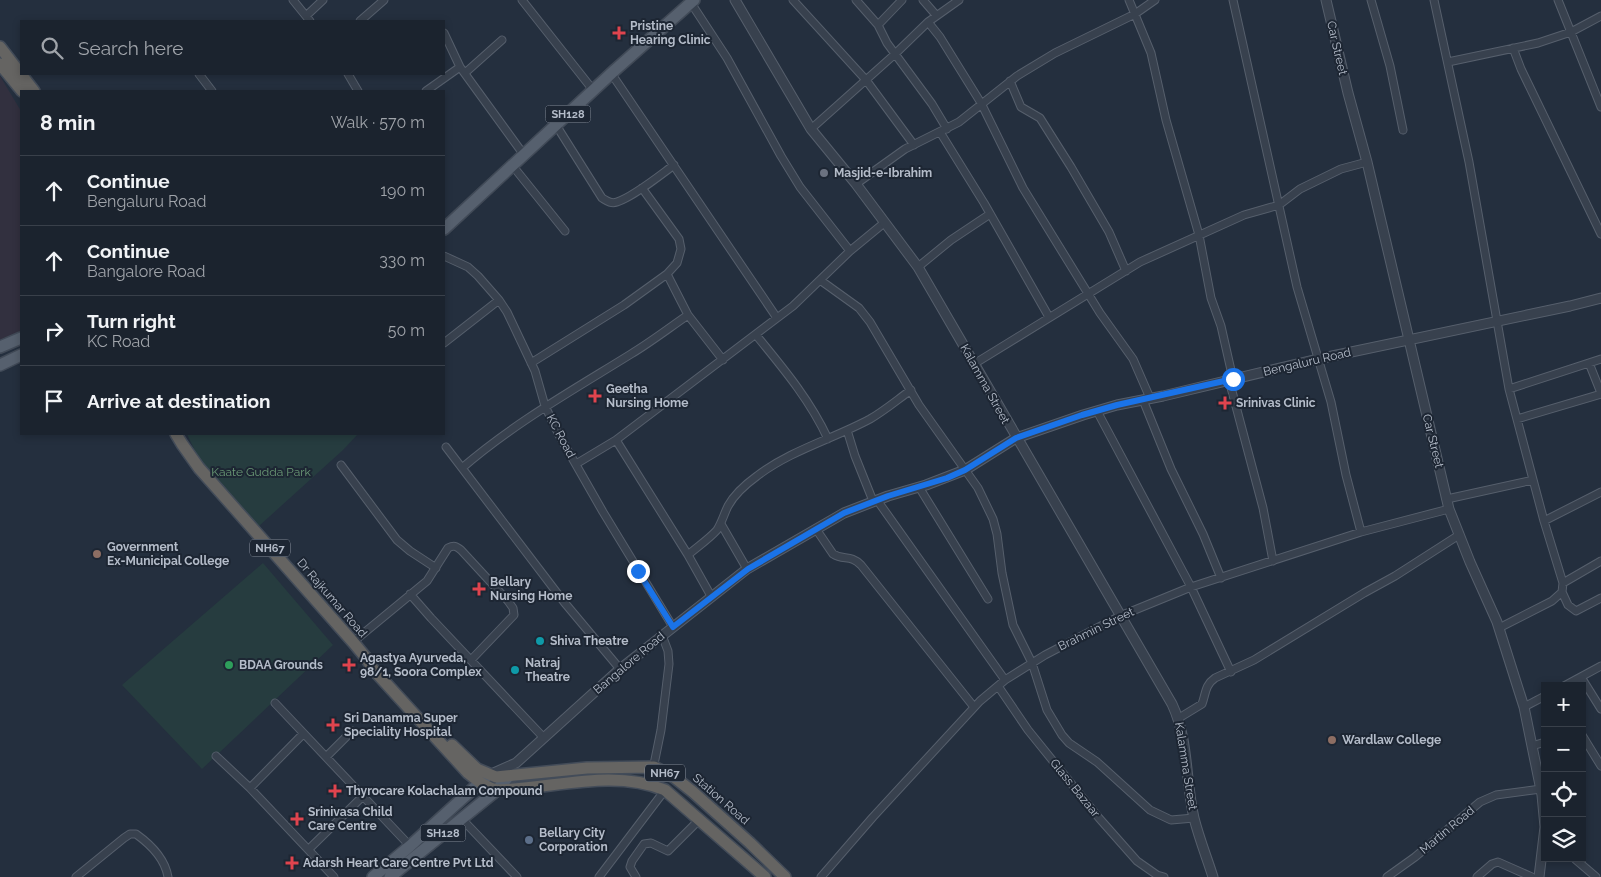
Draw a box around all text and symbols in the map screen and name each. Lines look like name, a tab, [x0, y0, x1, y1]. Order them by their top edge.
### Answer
place label: Pristine Hearing Clinic	[630, 19, 711, 47]
search box	[20, 20, 445, 75]
street label: Car Street	[1324, 20, 1350, 76]
marker: Pristine Hearing Clinic	[612, 26, 626, 40]
icon: search	[38, 34, 66, 62]
text: Search here	[78, 37, 184, 59]
road number: SH128	[546, 106, 590, 122]
text: 8 min	[40, 110, 95, 135]
text: Walk · 570 m	[331, 113, 425, 132]
place label: Masjid-e-Ibrahim	[834, 166, 932, 180]
marker: Masjid-e-Ibrahim	[818, 167, 830, 179]
text: Continue	[87, 170, 170, 192]
icon: ahead	[40, 177, 68, 205]
text: 190 m	[380, 181, 425, 200]
text: Bengaluru Road	[87, 192, 206, 211]
text: Continue	[87, 240, 170, 262]
icon: ahead	[40, 247, 68, 275]
text: 330 m	[379, 251, 425, 270]
text: Bangalore Road	[87, 262, 205, 281]
text: Turn right	[87, 310, 176, 332]
icon: right	[40, 317, 68, 345]
text: 50 m	[388, 321, 425, 340]
text: KC Road	[87, 332, 150, 351]
street label: Kalamma Street	[957, 342, 1013, 426]
street label: Bengaluru Road	[1262, 345, 1352, 379]
route start	[1222, 368, 1245, 391]
place label: Geetha Nursing Home	[606, 382, 688, 410]
icon: arrive	[40, 387, 68, 415]
marker: Geetha Nursing Home	[588, 389, 602, 403]
text: Arrive at destination	[87, 390, 271, 412]
marker: Srinivas Clinic	[1218, 396, 1232, 410]
place label: Srinivas Clinic	[1236, 396, 1316, 410]
street label: KC Road	[544, 412, 578, 460]
street label: Car Street	[1420, 413, 1446, 469]
park label: Kaate Gudda Park	[211, 465, 311, 479]
place label: Government Ex-Municipal College	[107, 540, 229, 568]
road number: NH67	[250, 540, 290, 556]
marker: Government Ex-Municipal College	[91, 548, 103, 560]
street label: Dr Rajkumar Road	[294, 556, 370, 640]
route end	[627, 560, 650, 583]
place label: Bellary Nursing Home	[490, 575, 572, 603]
marker: Bellary Nursing Home	[472, 582, 486, 596]
street label: Brahmin Street	[1056, 605, 1136, 653]
street label: Bangalore Road	[590, 629, 668, 697]
place label: Shiva Theatre	[550, 634, 629, 648]
marker: Shiva Theatre	[534, 635, 546, 647]
place label: Agastya Ayurveda, 98/1, Soora Complex	[360, 651, 482, 679]
place label: Natraj Theatre	[525, 656, 570, 684]
place label: BDAA Grounds	[239, 658, 323, 672]
marker: Agastya Ayurveda, 98/1, Soora Complex	[342, 658, 356, 672]
marker: BDAA Grounds	[223, 659, 235, 671]
marker: Natraj Theatre	[509, 664, 521, 676]
map controls	[1541, 682, 1586, 862]
button: +	[1541, 682, 1586, 727]
place label: Sri Danamma Super Speciality Hospital	[344, 711, 458, 739]
marker: Sri Danamma Super Speciality Hospital	[326, 718, 340, 732]
street label: Kalamma Street	[1172, 721, 1200, 811]
button: −	[1541, 727, 1586, 772]
place label: Wardlaw College	[1342, 733, 1441, 747]
marker: Wardlaw College	[1326, 734, 1338, 746]
street label: Glass Bazaar	[1047, 756, 1103, 821]
road number: NH67	[645, 764, 685, 781]
street label: Station Road	[690, 771, 752, 827]
button: locate	[1541, 772, 1586, 817]
marker: Thyrocare Kolachalam Compound	[328, 784, 342, 798]
place label: Thyrocare Kolachalam Compound	[346, 784, 543, 798]
street label: Martin Road	[1417, 803, 1477, 857]
place label: Srinivasa Child Care Centre	[308, 805, 393, 833]
marker: Srinivasa Child Care Centre	[290, 812, 304, 826]
button: layers	[1541, 817, 1586, 862]
road number: SH128	[420, 824, 466, 841]
place label: Bellary City Corporation	[539, 826, 608, 854]
marker: Bellary City Corporation	[523, 834, 535, 846]
marker: Adarsh Heart Care Centre Pvt Ltd	[285, 856, 299, 870]
place label: Adarsh Heart Care Centre Pvt Ltd	[303, 856, 494, 870]

